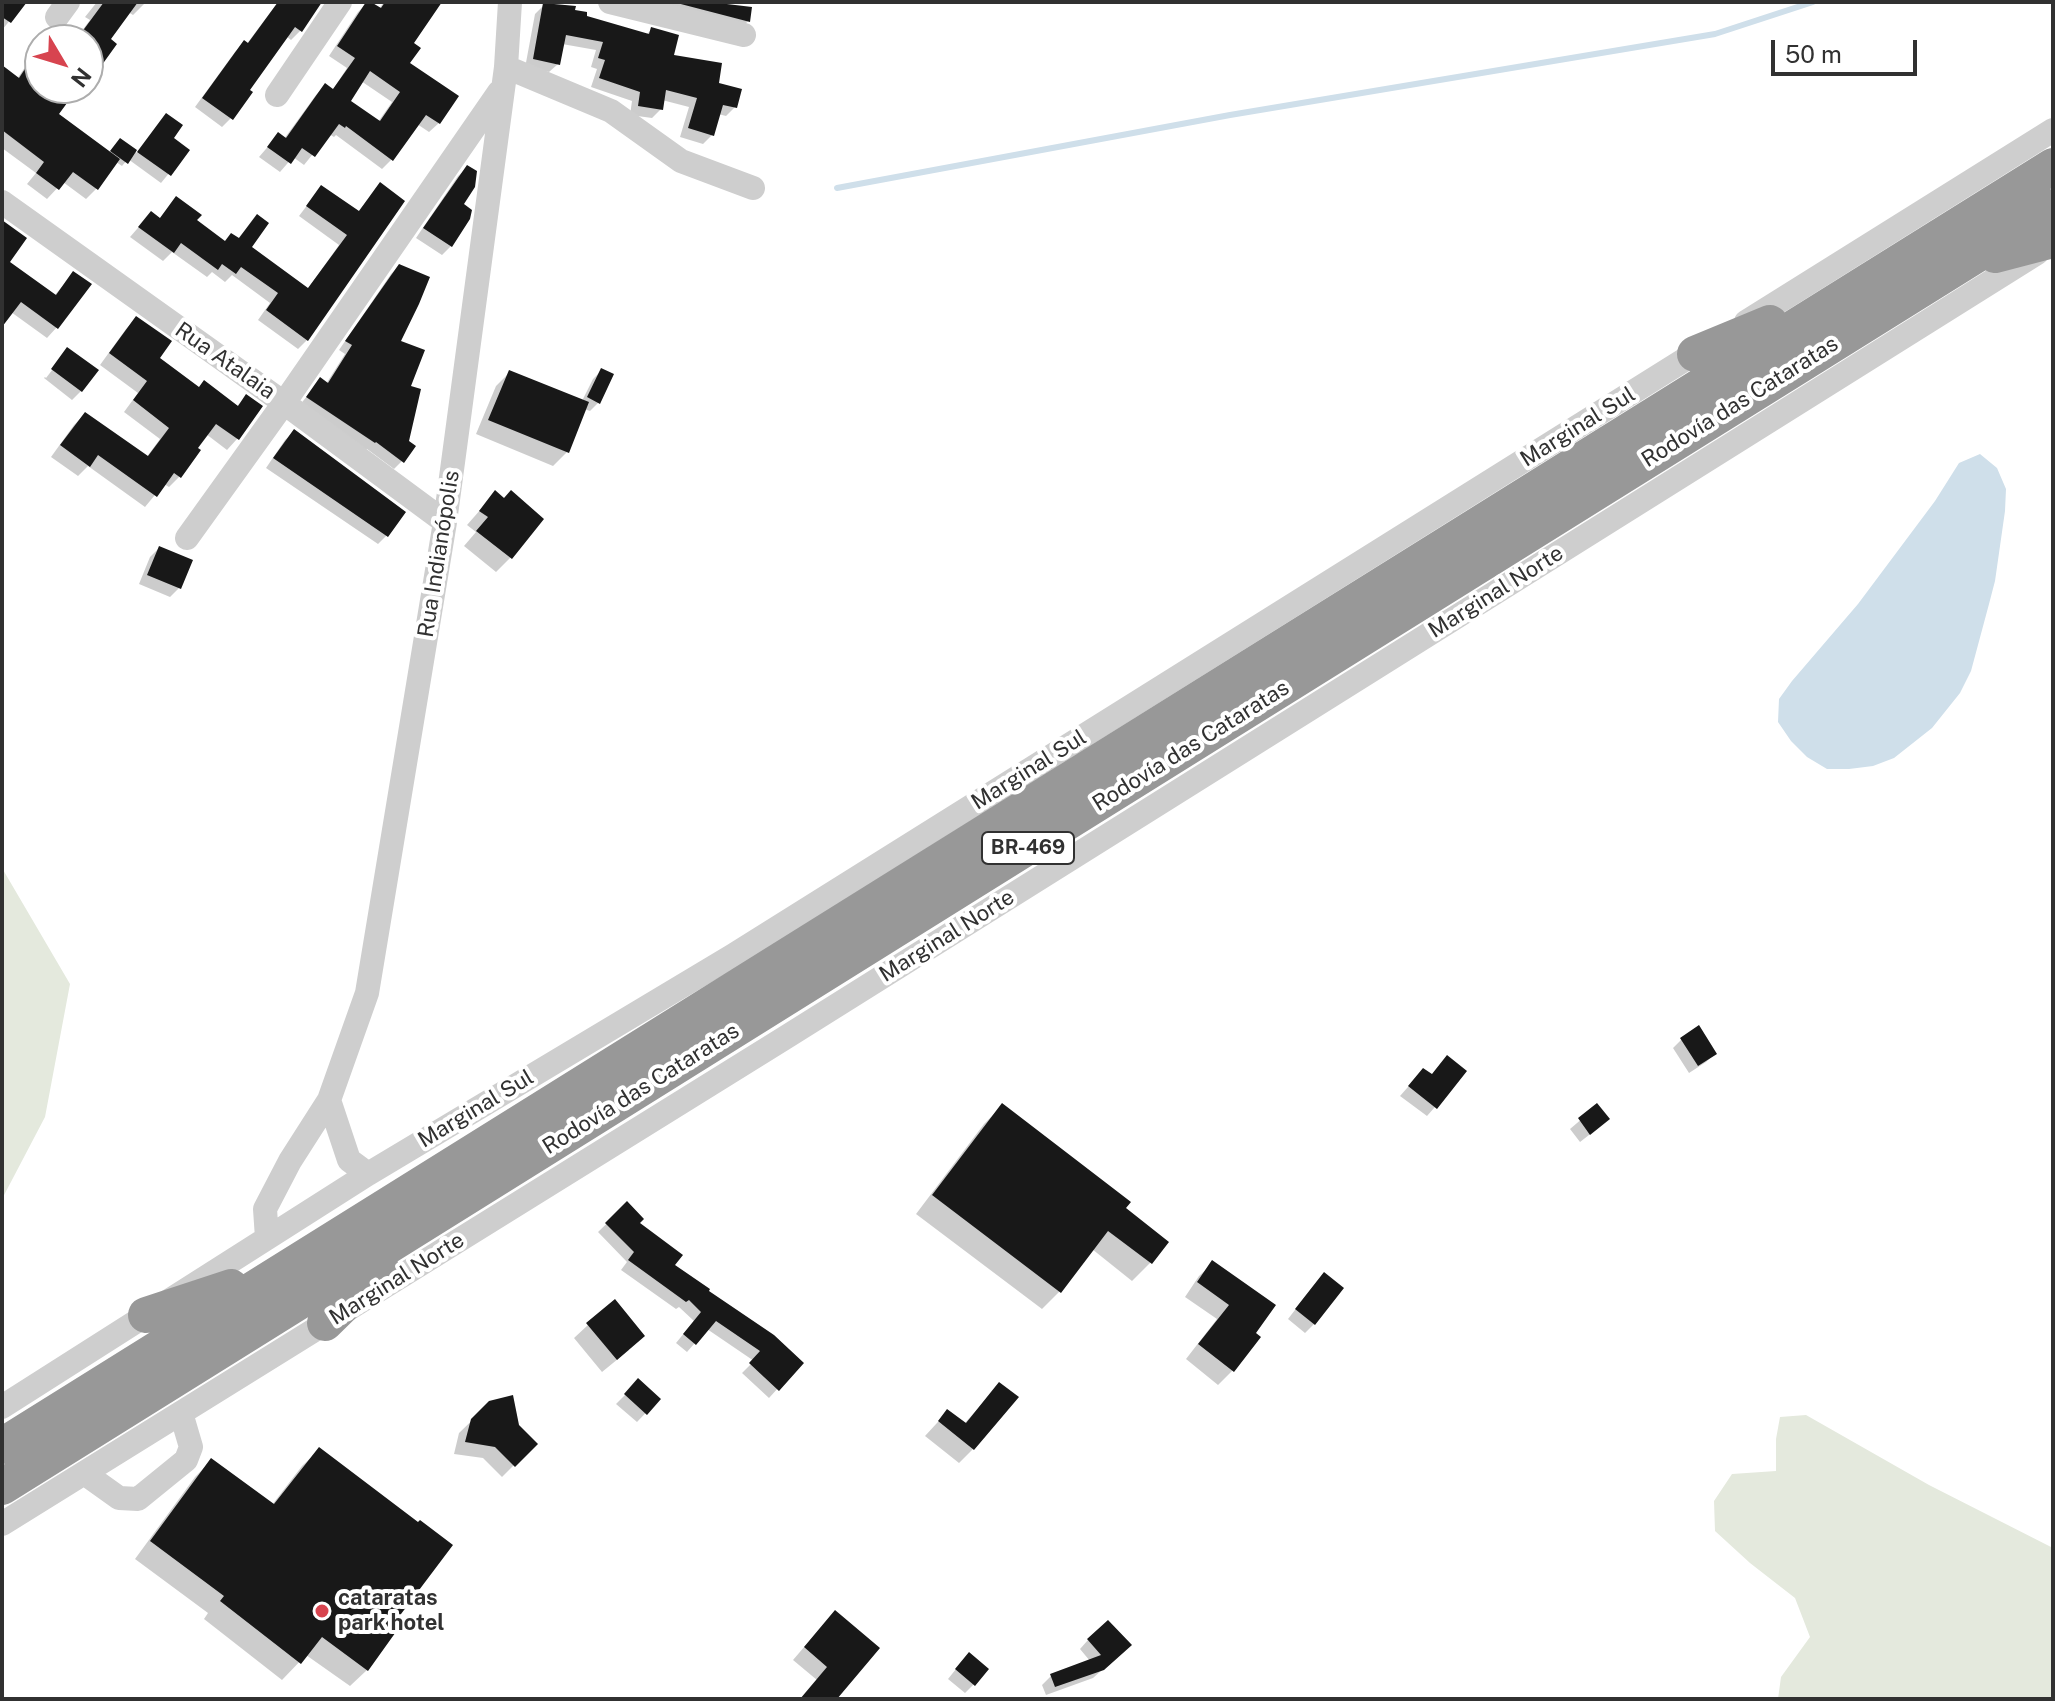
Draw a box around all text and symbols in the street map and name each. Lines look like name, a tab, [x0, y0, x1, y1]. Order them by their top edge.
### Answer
north arrow	[24, 24, 104, 104]
scale bar	[1775, 24, 1921, 74]
text: 50 m	[1785, 40, 1842, 68]
text: N	[66, 63, 97, 92]
street label: Rua Atalaia	[170, 317, 280, 405]
street label: Rodovía das Cataratas	[1637, 331, 1843, 473]
street label: Marginal Sul	[1516, 381, 1640, 473]
street label: Rua Indianópolis	[413, 469, 465, 639]
street label: Marginal Norte	[1424, 540, 1568, 644]
street label: Rodovía das Cataratas	[1088, 675, 1294, 817]
street label: Marginal Sul	[967, 724, 1091, 816]
road number: BR-469	[982, 832, 1074, 864]
street label: Marginal Norte	[875, 884, 1019, 988]
street label: Rodovía das Cataratas	[538, 1018, 744, 1160]
street label: Marginal Sul	[413, 1064, 539, 1154]
street label: Marginal Norte	[325, 1227, 469, 1331]
place label: cataratas park hotel	[338, 1585, 445, 1636]
marker: cataratas park hotel	[313, 1602, 331, 1620]

